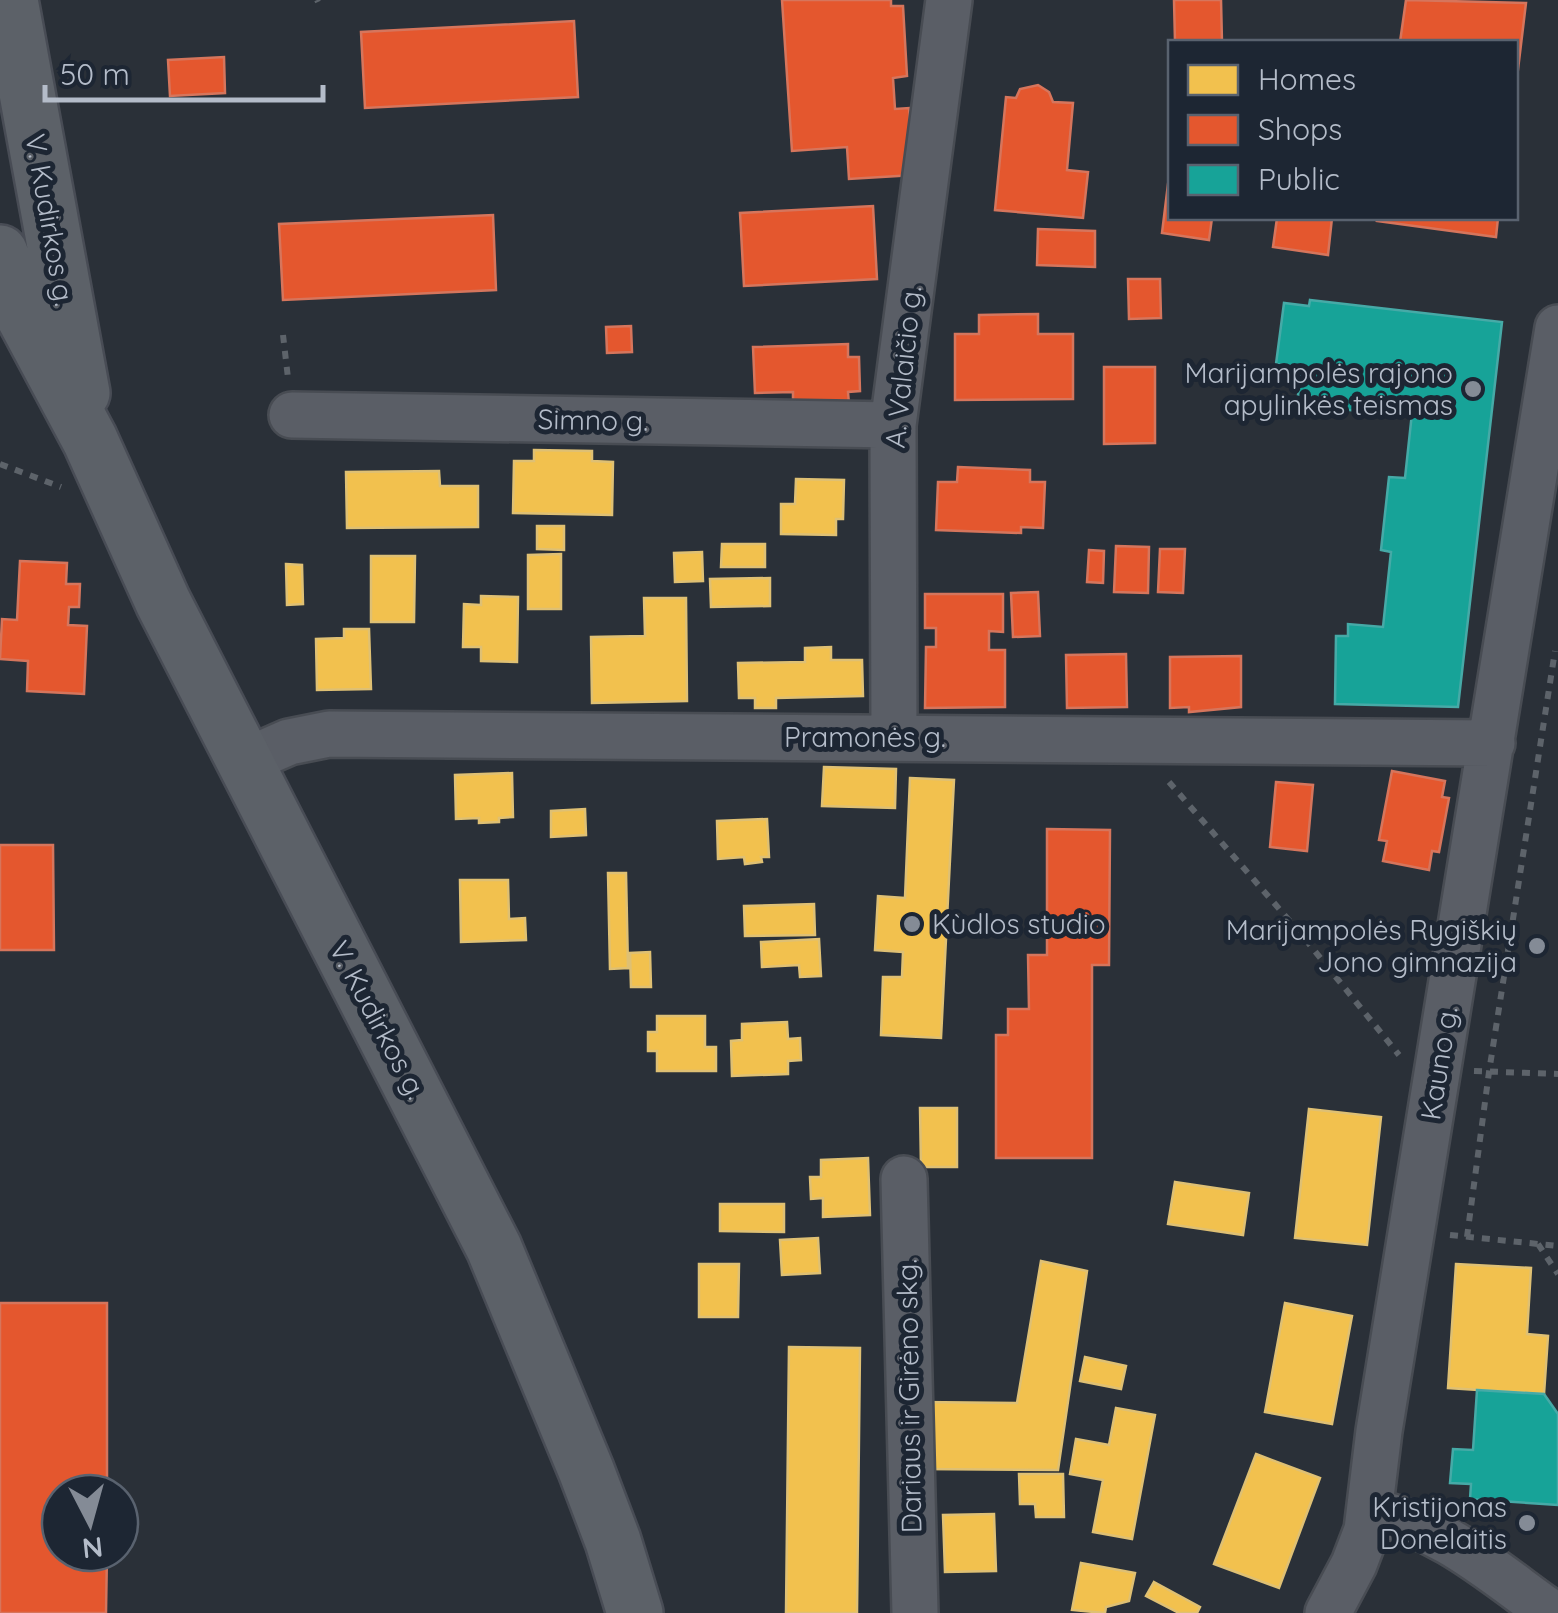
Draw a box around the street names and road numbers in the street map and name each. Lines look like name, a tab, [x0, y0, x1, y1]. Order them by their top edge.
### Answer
street label: V. Kudirkos g.	[18, 131, 83, 309]
street label: A. Valaičio g.	[877, 284, 928, 450]
street label: Simno g.	[537, 401, 649, 438]
street label: Pramonės g.	[784, 719, 946, 754]
street label: V. Kudirkos g.	[322, 935, 435, 1105]
street label: Kauno g.	[1412, 1003, 1465, 1122]
street label: Dariaus ir Girėno skg.	[889, 1258, 928, 1534]

